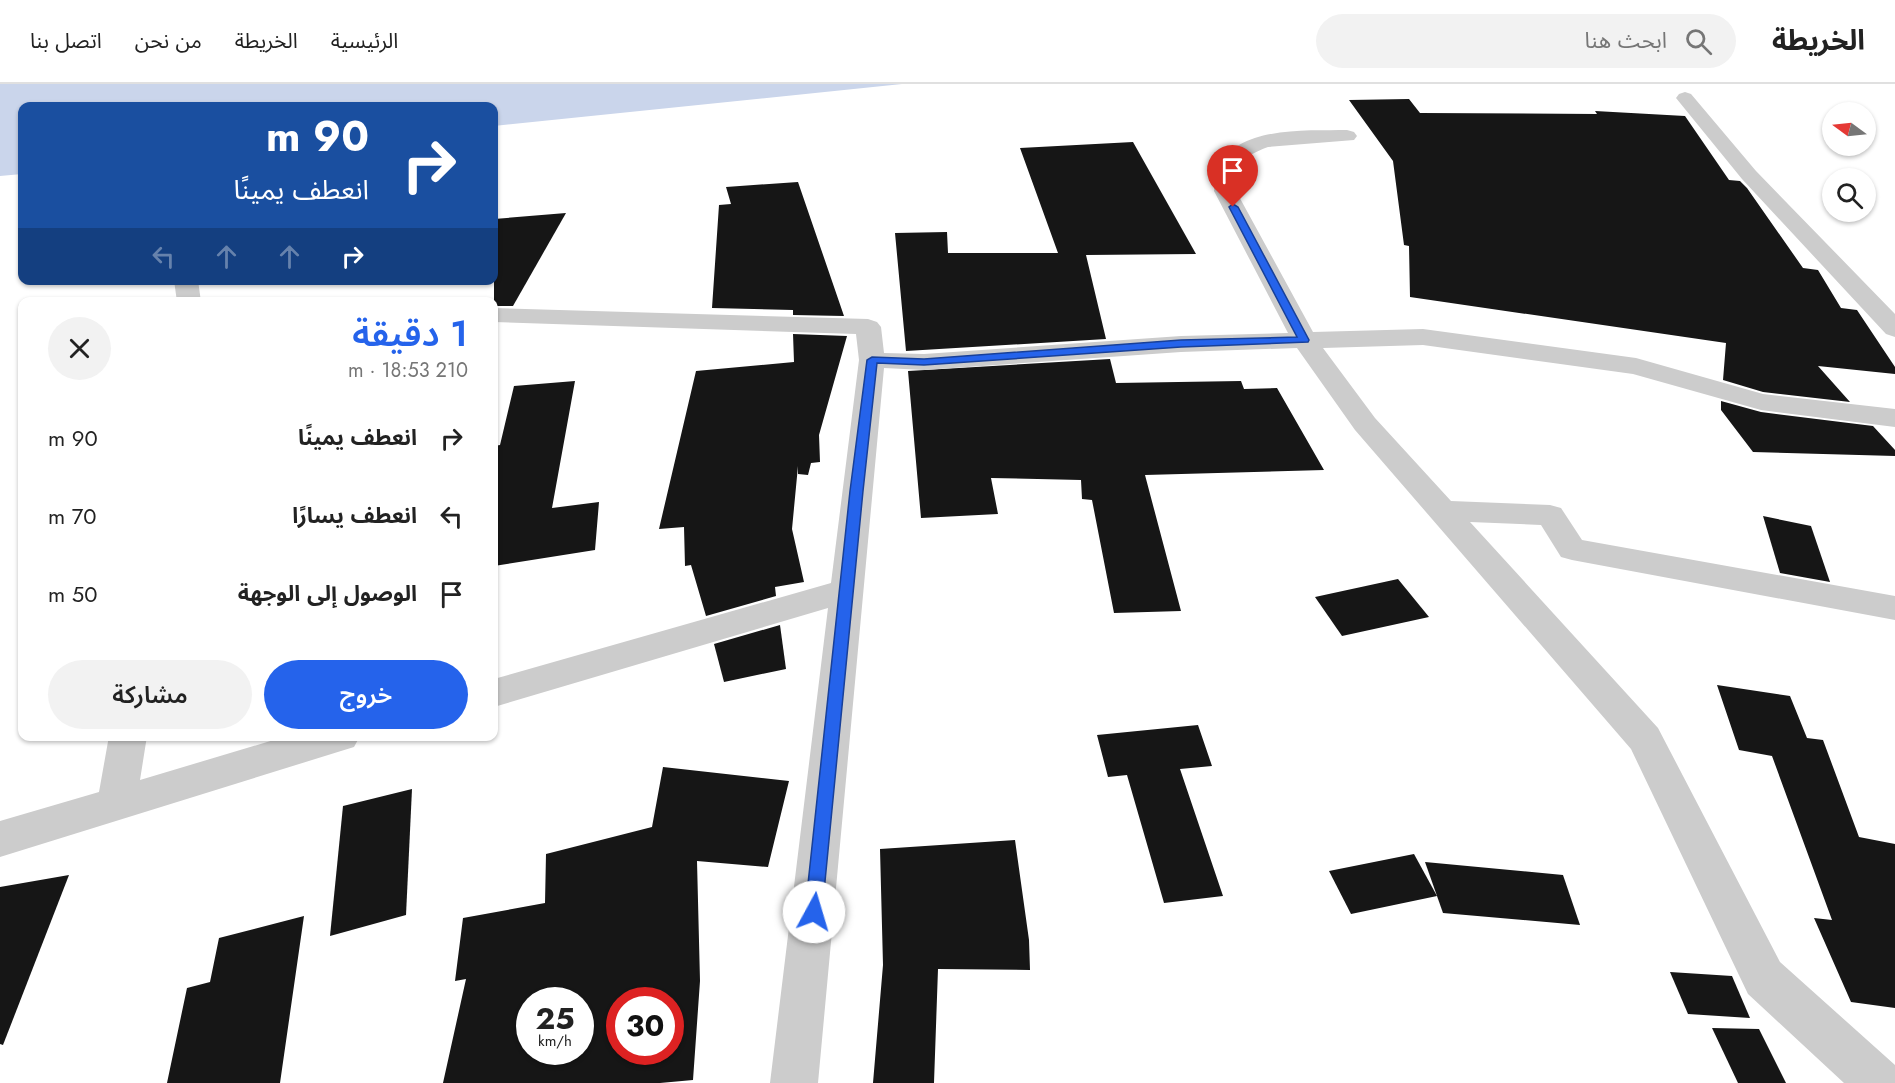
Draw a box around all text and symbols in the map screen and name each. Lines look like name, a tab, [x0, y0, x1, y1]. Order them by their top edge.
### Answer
search box	[1316, 14, 1736, 68]
text: الخريطة	[1772, 20, 1865, 61]
text: ابحث هنا	[1585, 24, 1667, 56]
icon: search	[1682, 25, 1715, 58]
text: اتصل بنا	[30, 26, 102, 56]
text: من نحن	[135, 26, 202, 56]
text: الخريطة	[235, 26, 298, 56]
text: الرئيسية	[331, 26, 398, 56]
north arrow	[1822, 102, 1876, 156]
map controls	[1822, 102, 1876, 222]
text: 90 m	[266, 106, 369, 167]
icon: right	[390, 126, 468, 204]
pin	[1207, 145, 1258, 207]
icon: arrive	[1216, 154, 1249, 187]
button: search	[1822, 168, 1876, 222]
text: انعطف يمينًا	[233, 170, 369, 209]
icon: left	[147, 240, 180, 273]
icon: ahead	[210, 240, 243, 273]
icon: ahead	[273, 240, 306, 273]
icon: right	[336, 240, 369, 273]
text: 1 دقيقة	[352, 307, 468, 359]
button: close	[48, 317, 111, 380]
text: 210 m · 18:53	[348, 356, 468, 385]
text: انعطف يمينًا	[298, 421, 417, 453]
text: 90 m	[48, 422, 98, 454]
icon: right	[435, 422, 468, 455]
text: انعطف يسارًا	[292, 499, 417, 531]
text: 70 m	[48, 500, 97, 532]
icon: left	[435, 500, 468, 533]
text: الوصول إلى الوجهة	[238, 577, 417, 609]
text: 50 m	[48, 578, 97, 610]
icon: arrive	[435, 578, 468, 611]
button: مشاركة	[48, 660, 252, 729]
button: خروج	[264, 660, 468, 729]
position arrow	[782, 880, 846, 944]
speed limit sign: 30	[606, 987, 684, 1065]
text: 25	[535, 997, 575, 1040]
text: km/h	[538, 1030, 572, 1052]

